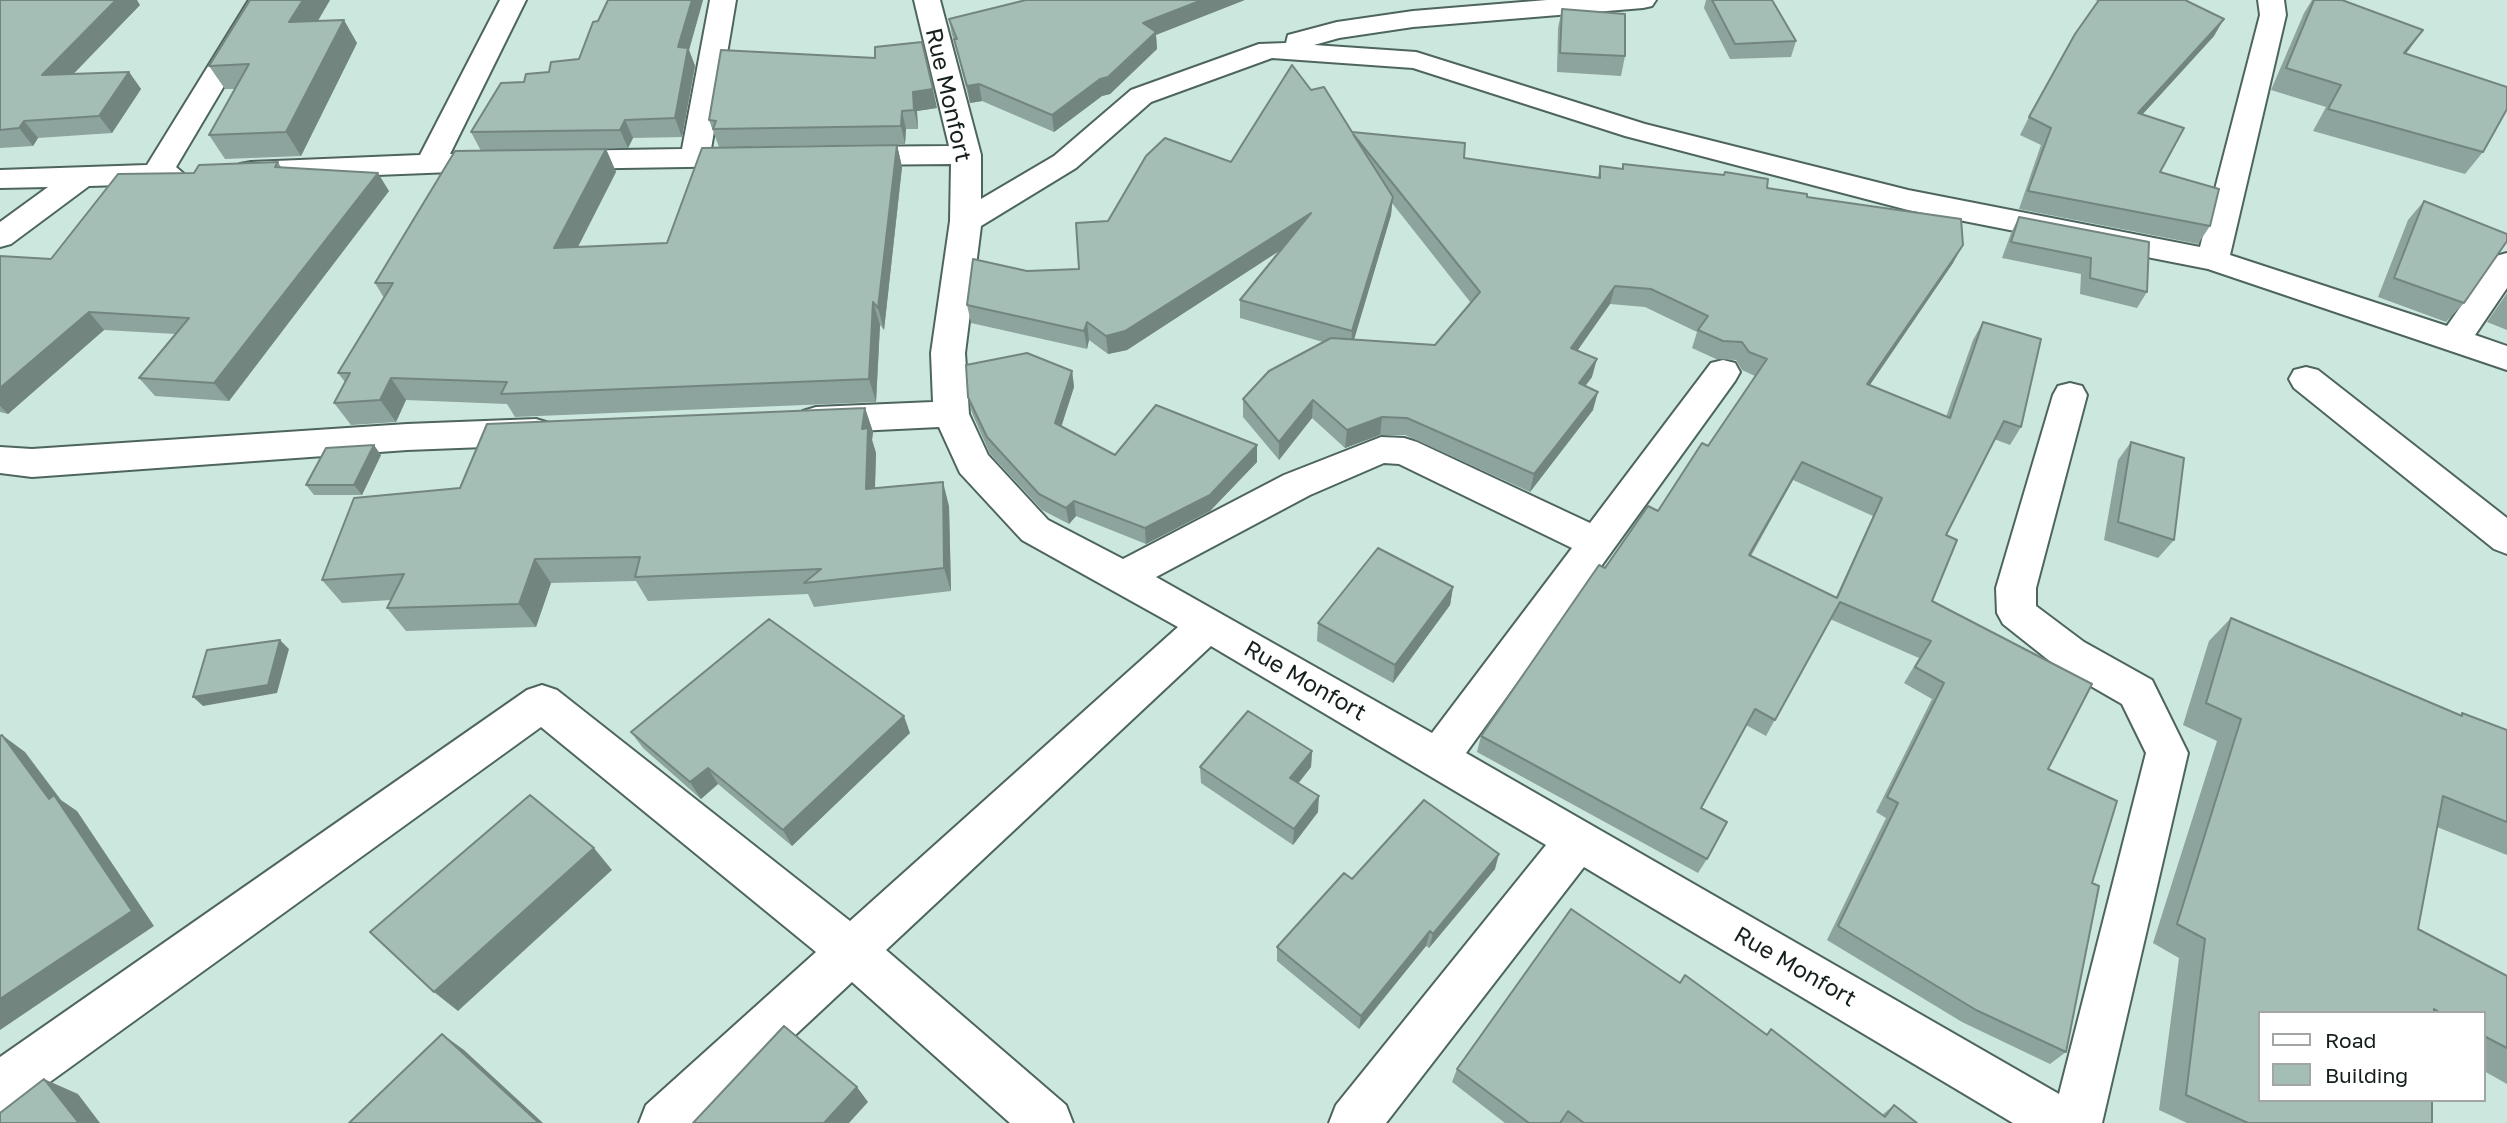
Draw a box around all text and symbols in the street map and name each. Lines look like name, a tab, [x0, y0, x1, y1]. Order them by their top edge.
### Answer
street label: Rue Monfort	[919, 25, 977, 165]
street label: Rue Monfort	[1239, 635, 1371, 727]
street label: Rue Monfort	[1729, 921, 1861, 1013]
legend	[2258, 1011, 2486, 1102]
text: Road	[2325, 1027, 2376, 1053]
text: Building	[2325, 1062, 2408, 1088]

